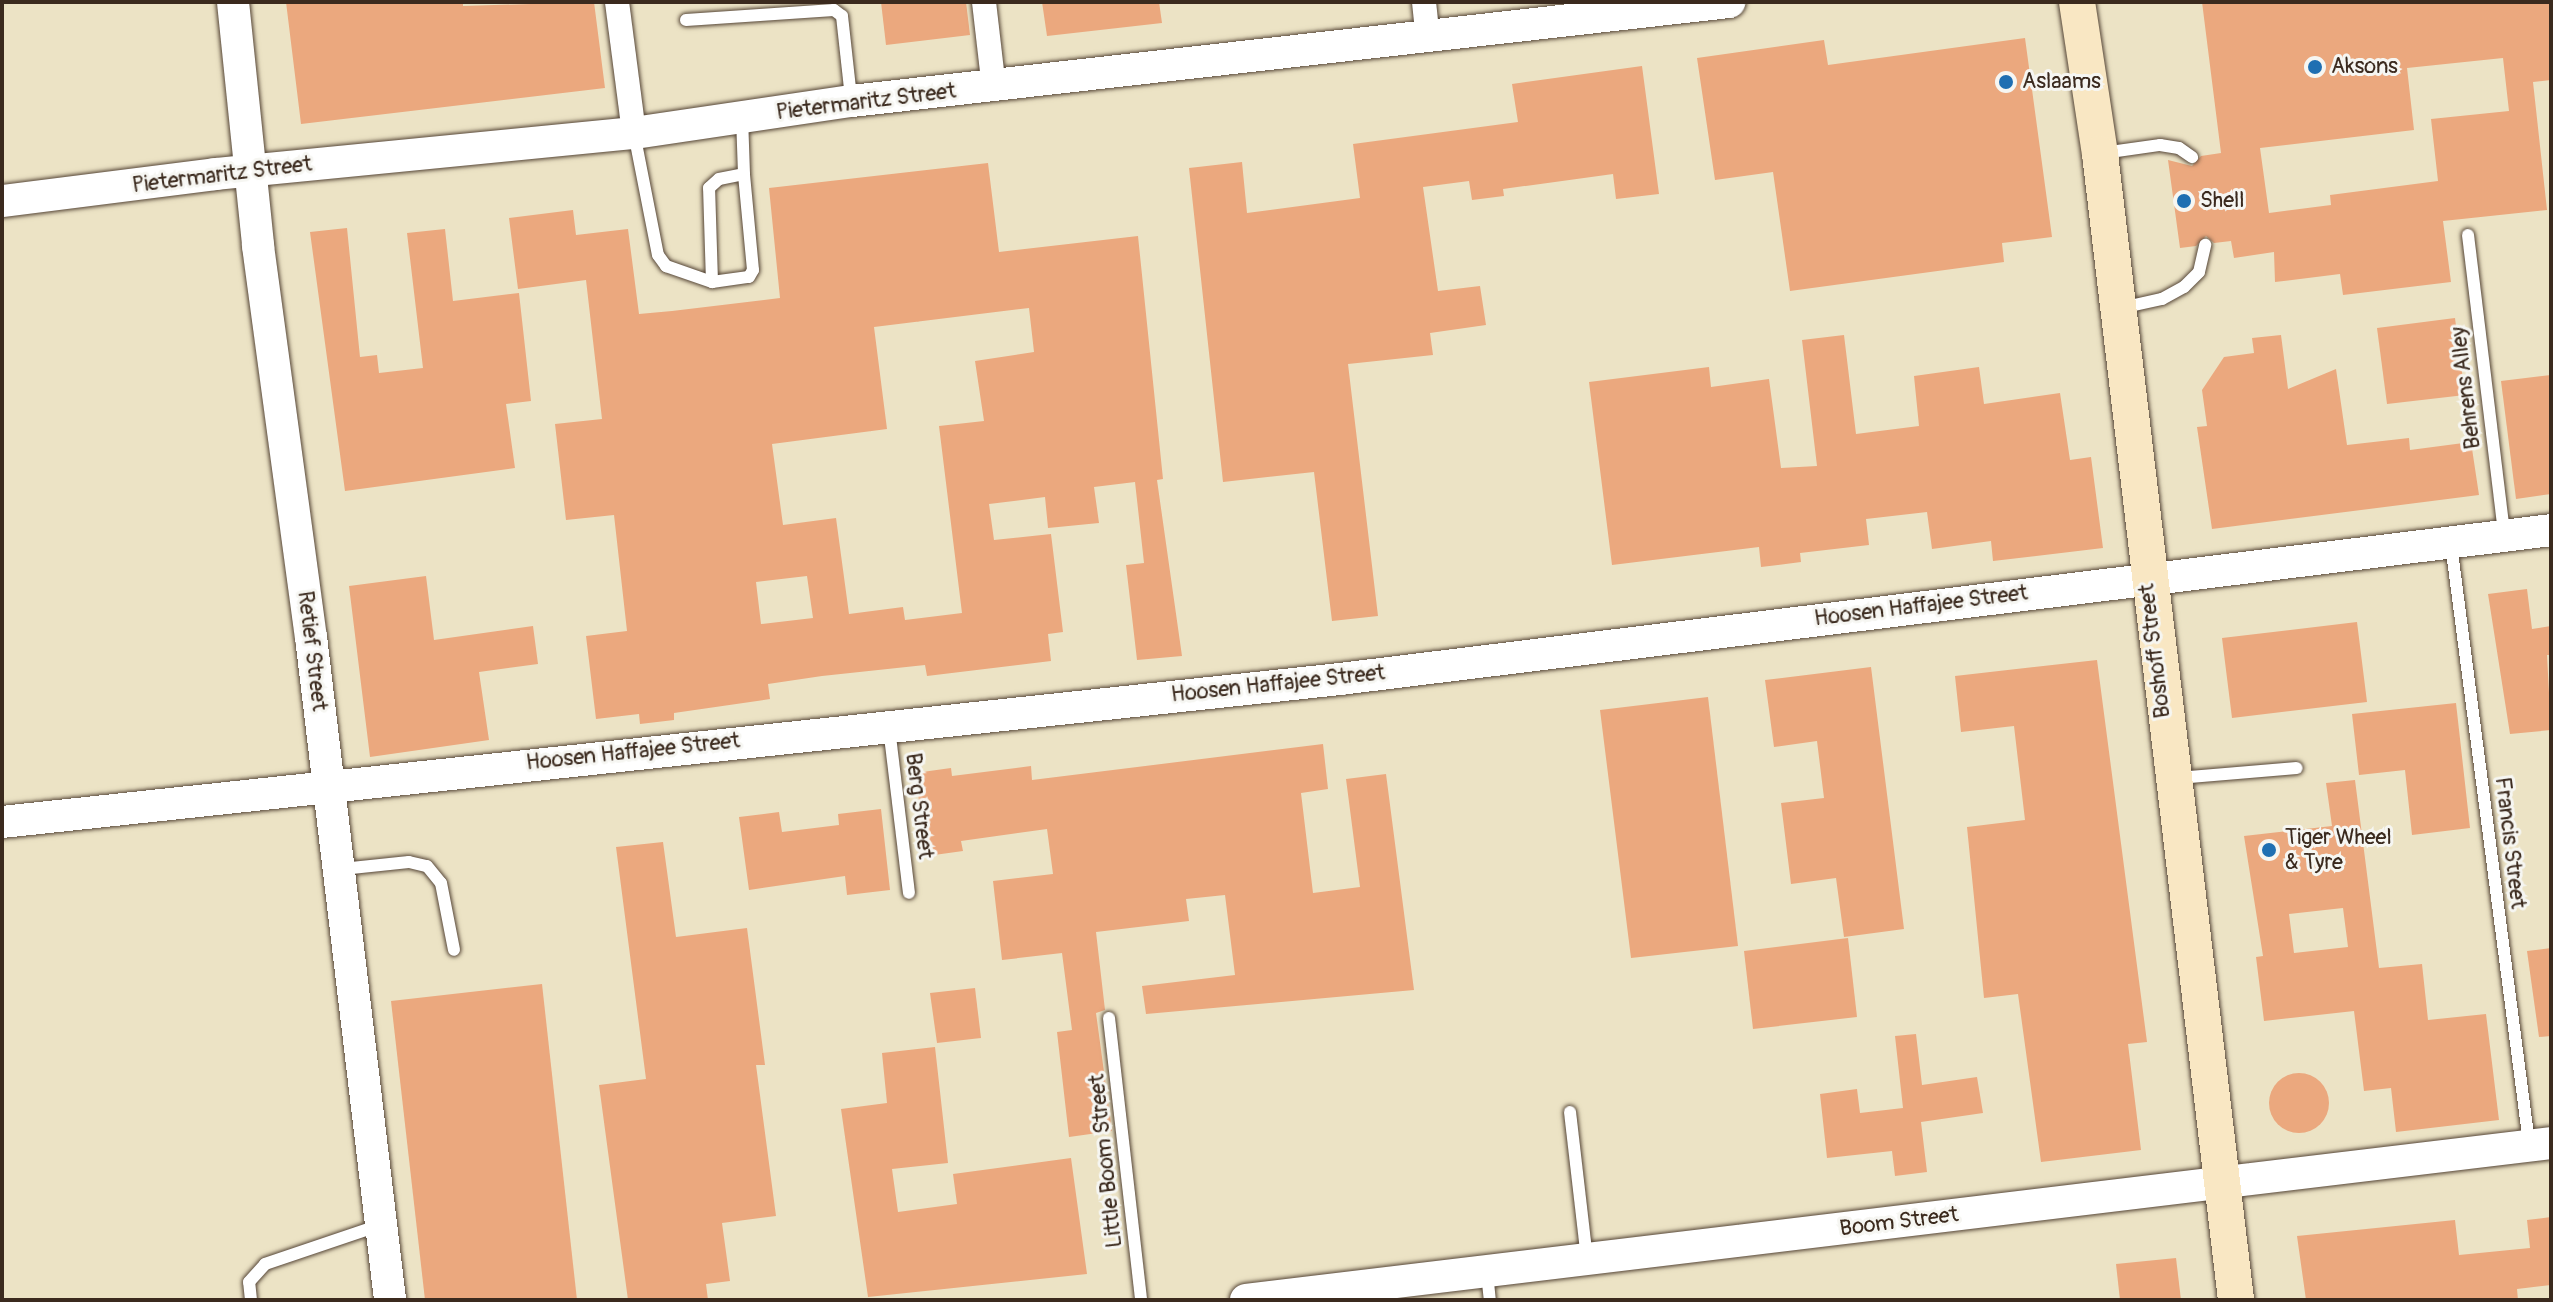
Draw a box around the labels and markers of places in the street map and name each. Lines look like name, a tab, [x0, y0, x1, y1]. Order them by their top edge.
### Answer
place label: Aksons	[2331, 54, 2398, 80]
marker: Aksons	[2306, 58, 2324, 76]
place label: Aslaams	[2022, 69, 2101, 95]
marker: Aslaams	[1997, 73, 2015, 91]
place label: Shell	[2200, 188, 2244, 214]
marker: Shell	[2175, 192, 2193, 210]
place label: Tiger Wheel & Tyre	[2285, 824, 2392, 876]
marker: Tiger Wheel & Tyre	[2260, 841, 2278, 859]

